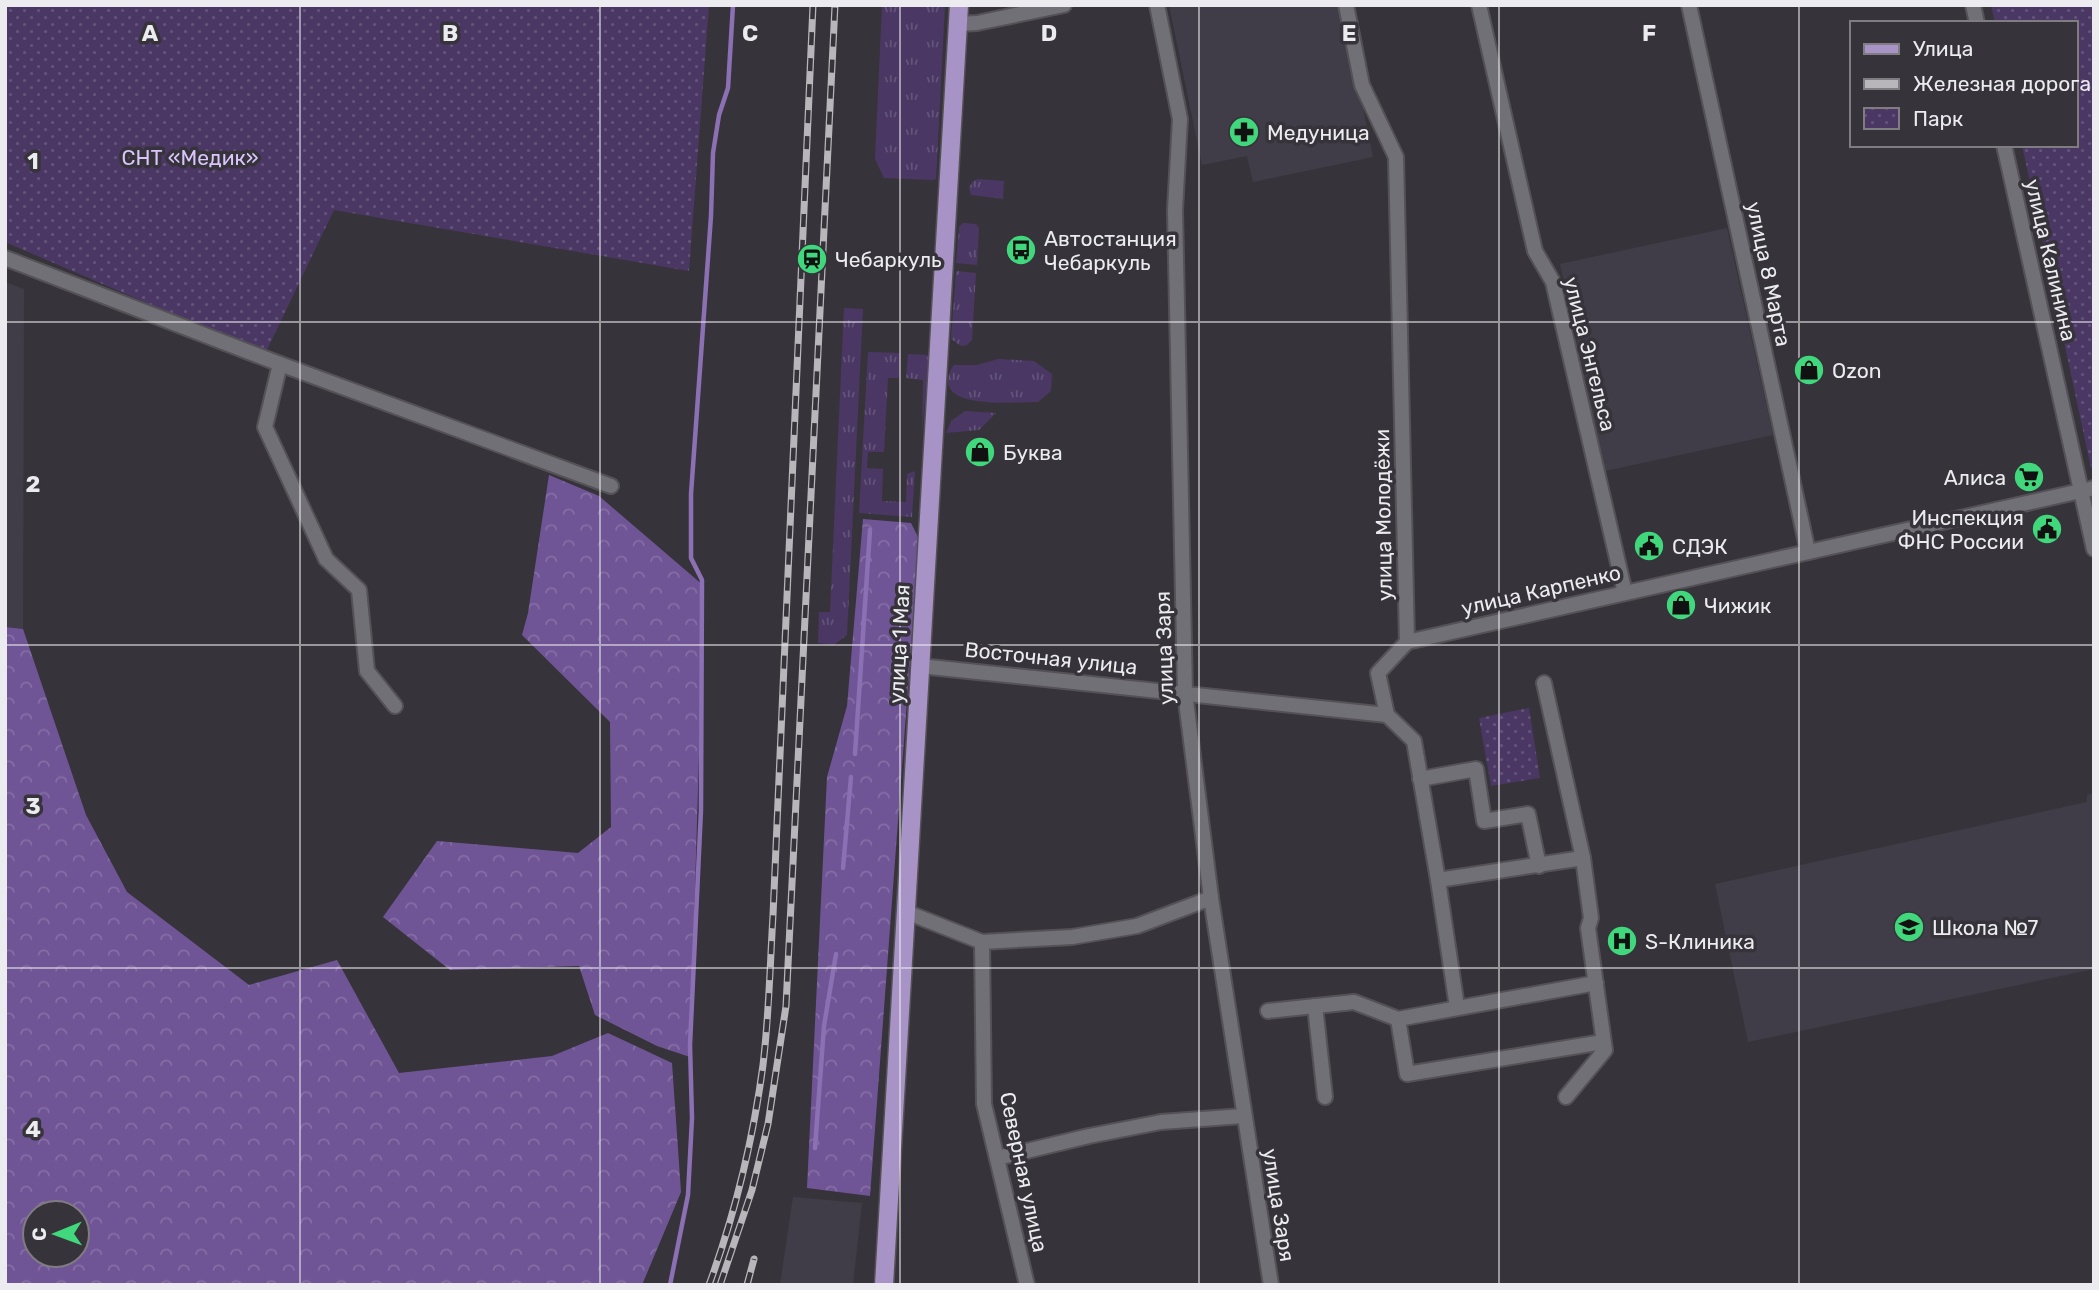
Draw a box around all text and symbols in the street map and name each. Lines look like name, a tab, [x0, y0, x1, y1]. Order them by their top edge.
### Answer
text: A	[142, 19, 159, 47]
text: B	[442, 19, 458, 47]
text: C	[742, 19, 758, 47]
text: D	[1041, 19, 1057, 47]
text: E	[1342, 19, 1356, 47]
text: F	[1642, 19, 1656, 47]
legend	[1850, 21, 2078, 147]
text: Улица	[1913, 36, 1973, 61]
text: Железная дорога	[1913, 71, 2091, 96]
text: Парк	[1913, 106, 1963, 131]
pharmacy icon: Медуница	[1227, 115, 1261, 149]
place label: Медуница	[1267, 120, 1370, 145]
park label: СНТ «Медик»	[122, 145, 258, 170]
text: 1	[27, 147, 39, 175]
street label: улица Калинина	[2020, 177, 2082, 343]
street label: улица 8 Марта	[1741, 199, 1797, 349]
place label: Автостанция Чебаркуль	[1044, 226, 1177, 275]
bus stop icon: Автостанция Чебаркуль	[1004, 233, 1038, 267]
station icon: Чебаркуль	[795, 242, 829, 276]
place label: Чебаркуль	[835, 247, 942, 272]
street label: улица Энгельса	[1559, 274, 1621, 434]
shop icon: Ozon	[1792, 353, 1826, 387]
place label: Ozon	[1832, 358, 1882, 383]
street label: улица Молодёжи	[1369, 429, 1397, 601]
shop icon: Буква	[963, 435, 997, 469]
place label: Буква	[1003, 440, 1063, 465]
supermarket icon: Алиса	[2012, 460, 2046, 494]
place label: Алиса	[1944, 465, 2006, 490]
text: 2	[26, 470, 40, 498]
place label: Инспекция ФНС России	[1898, 505, 2024, 554]
public building icon: Инспекция ФНС России	[2030, 512, 2064, 546]
public building icon: СДЭК	[1632, 529, 1666, 563]
place label: СДЭК	[1672, 534, 1728, 559]
street label: улица Карпенко	[1459, 559, 1623, 621]
street label: улица 1 Мая	[883, 584, 915, 704]
shop icon: Чижик	[1664, 588, 1698, 622]
street label: улица Заря	[1150, 591, 1178, 705]
place label: Чижик	[1704, 593, 1771, 618]
street label: Восточная улица	[963, 637, 1139, 679]
text: 3	[25, 792, 41, 820]
school or university icon: Школа №7	[1892, 910, 1926, 944]
place label: Школа №7	[1932, 915, 2039, 940]
hospital icon: S-Клиника	[1605, 924, 1639, 958]
place label: S-Клиника	[1645, 929, 1755, 954]
street label: Северная улица	[995, 1090, 1053, 1254]
text: 4	[25, 1115, 41, 1143]
street label: улица Заря	[1258, 1147, 1300, 1263]
north arrow	[21, 1199, 91, 1269]
text: С	[28, 1227, 51, 1241]

